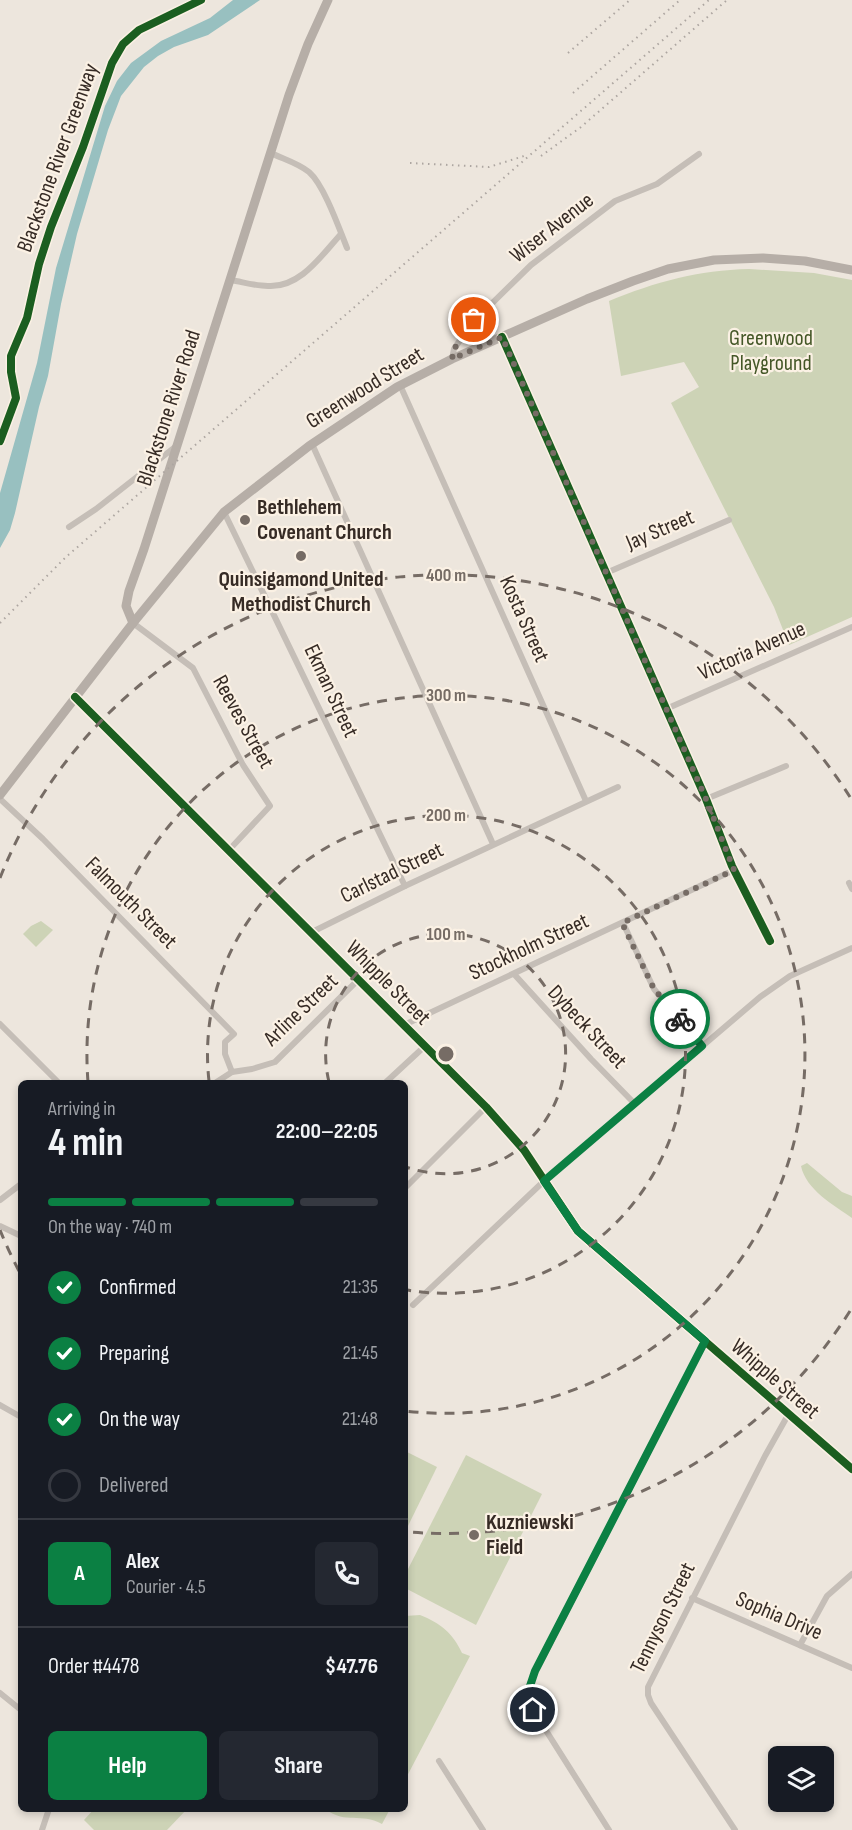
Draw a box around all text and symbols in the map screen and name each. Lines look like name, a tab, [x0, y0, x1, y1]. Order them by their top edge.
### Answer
street label: Blackstone River Greenway	[11, 60, 105, 256]
street label: Wiser Avenue	[505, 187, 599, 269]
pin	[448, 294, 499, 345]
icon: bag	[457, 303, 490, 336]
park label: Greenwood Playground	[729, 325, 813, 377]
street label: Blackstone River Road	[131, 327, 207, 489]
street label: Greenwood Street	[301, 341, 429, 435]
place label: Bethlehem Covenant Church	[257, 494, 392, 546]
street label: Jay Street	[621, 504, 698, 557]
marker: Bethlehem Covenant Church	[238, 513, 252, 527]
marker: Quinsigamond United Methodist Church	[294, 549, 308, 563]
text: 400 m	[426, 565, 466, 586]
place label: Quinsigamond United Methodist Church	[218, 566, 384, 618]
street label: Kosta Street	[493, 572, 555, 667]
street label: Victoria Avenue	[694, 615, 810, 687]
street label: Ekman Street	[298, 640, 364, 742]
street label: Reeves Street	[206, 671, 280, 774]
text: 300 m	[426, 685, 466, 706]
text: 200 m	[426, 805, 466, 826]
street label: Carlstad Street	[336, 836, 448, 910]
street label: Falmouth Street	[79, 851, 183, 955]
street label: Stockholm Street	[465, 907, 593, 986]
text: 100 m	[427, 924, 466, 945]
street label: Whipple Street	[340, 935, 436, 1031]
street label: Arline Street	[257, 968, 344, 1053]
street label: Dybeck Street	[542, 980, 633, 1075]
courier	[650, 989, 710, 1049]
icon: bike	[664, 1003, 697, 1036]
centre of rings	[436, 1044, 456, 1064]
text: Arriving in	[48, 1097, 116, 1121]
text: 22:00–22:05	[276, 1118, 378, 1145]
text: 4 min	[48, 1120, 123, 1167]
text: On the way · 740 m	[48, 1215, 172, 1239]
icon: check	[48, 1271, 81, 1304]
text: Confirmed	[99, 1274, 176, 1301]
text: 21:35	[343, 1275, 378, 1299]
street label: Whipple Street	[725, 1333, 825, 1425]
icon: check	[48, 1337, 81, 1370]
text: Preparing	[99, 1340, 169, 1367]
text: 21:45	[342, 1341, 378, 1365]
icon: check	[48, 1403, 81, 1436]
text: On the way	[99, 1406, 180, 1433]
text: 21:48	[342, 1407, 378, 1431]
text: Delivered	[99, 1472, 168, 1499]
place label: Kuzniewski Field	[486, 1509, 574, 1561]
marker: Kuzniewski Field	[467, 1528, 481, 1542]
button: phone	[315, 1542, 378, 1605]
text: Alex	[126, 1548, 159, 1575]
street label: Tennyson Street	[625, 1558, 702, 1678]
text: A	[74, 1560, 85, 1587]
text: Courier · 4.5	[126, 1575, 206, 1599]
street label: Sophia Drive	[732, 1586, 826, 1646]
text: Order #4478	[48, 1653, 139, 1680]
text: $47.76	[325, 1653, 378, 1680]
pin	[507, 1684, 558, 1735]
icon: home	[516, 1693, 549, 1726]
button: Help	[48, 1731, 207, 1800]
button: Share	[219, 1731, 378, 1800]
map controls	[768, 1746, 834, 1812]
button: layers	[768, 1746, 834, 1812]

